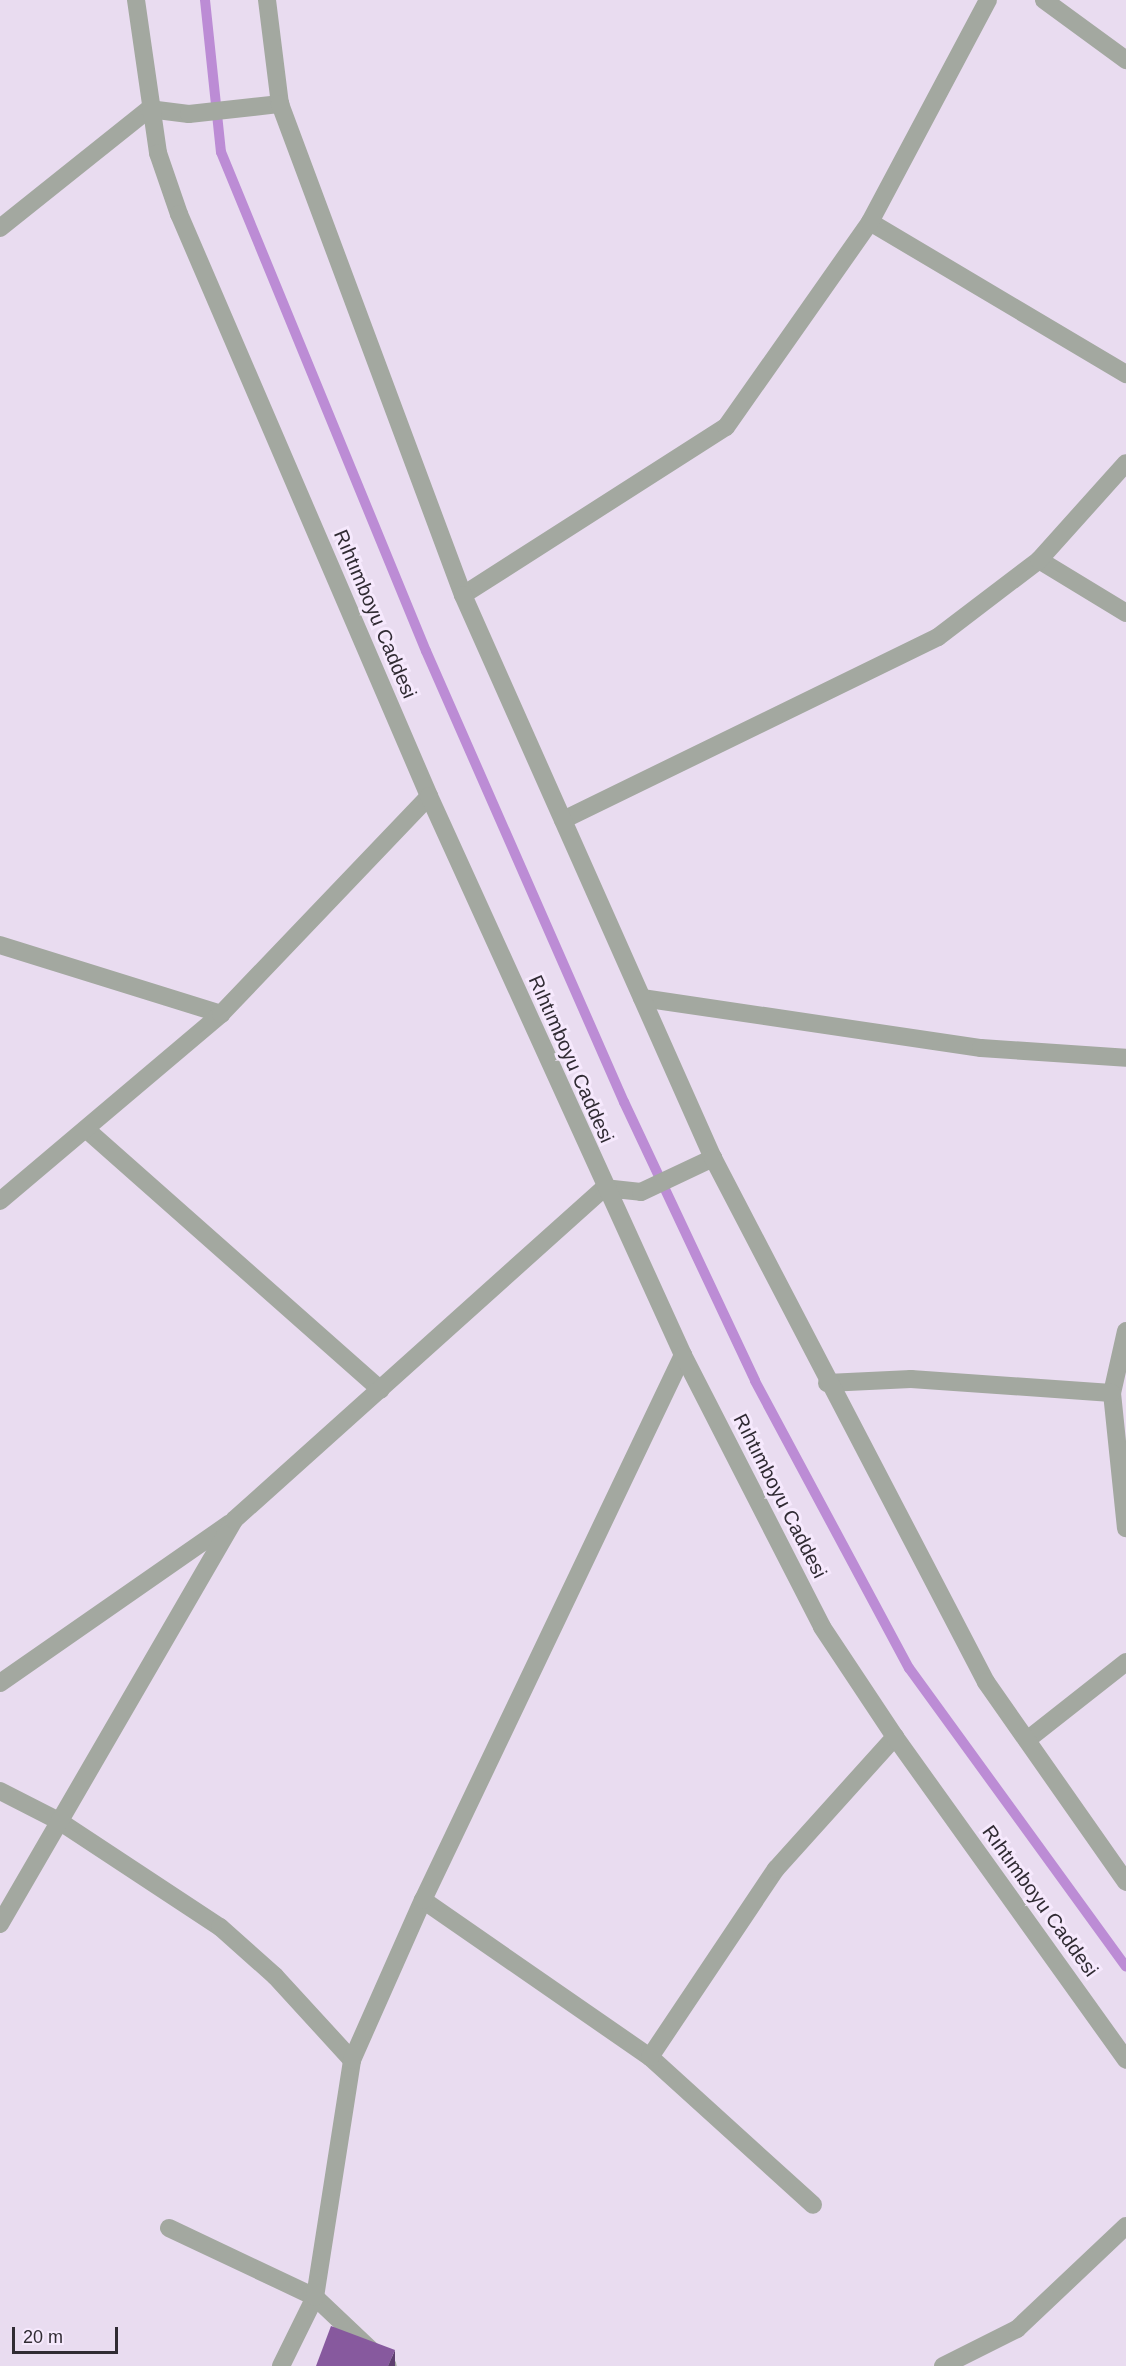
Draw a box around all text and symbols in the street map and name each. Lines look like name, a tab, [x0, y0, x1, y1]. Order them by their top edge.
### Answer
street label: Rıhtımboyu Caddesi	[329, 526, 421, 702]
street label: Rıhtımboyu Caddesi	[523, 971, 619, 1147]
street label: Rıhtımboyu Caddesi	[728, 1410, 832, 1582]
street label: Rıhtımboyu Caddesi	[977, 1821, 1103, 1981]
scale bar	[15, 2315, 122, 2353]
text: 20 m	[23, 2327, 63, 2347]

